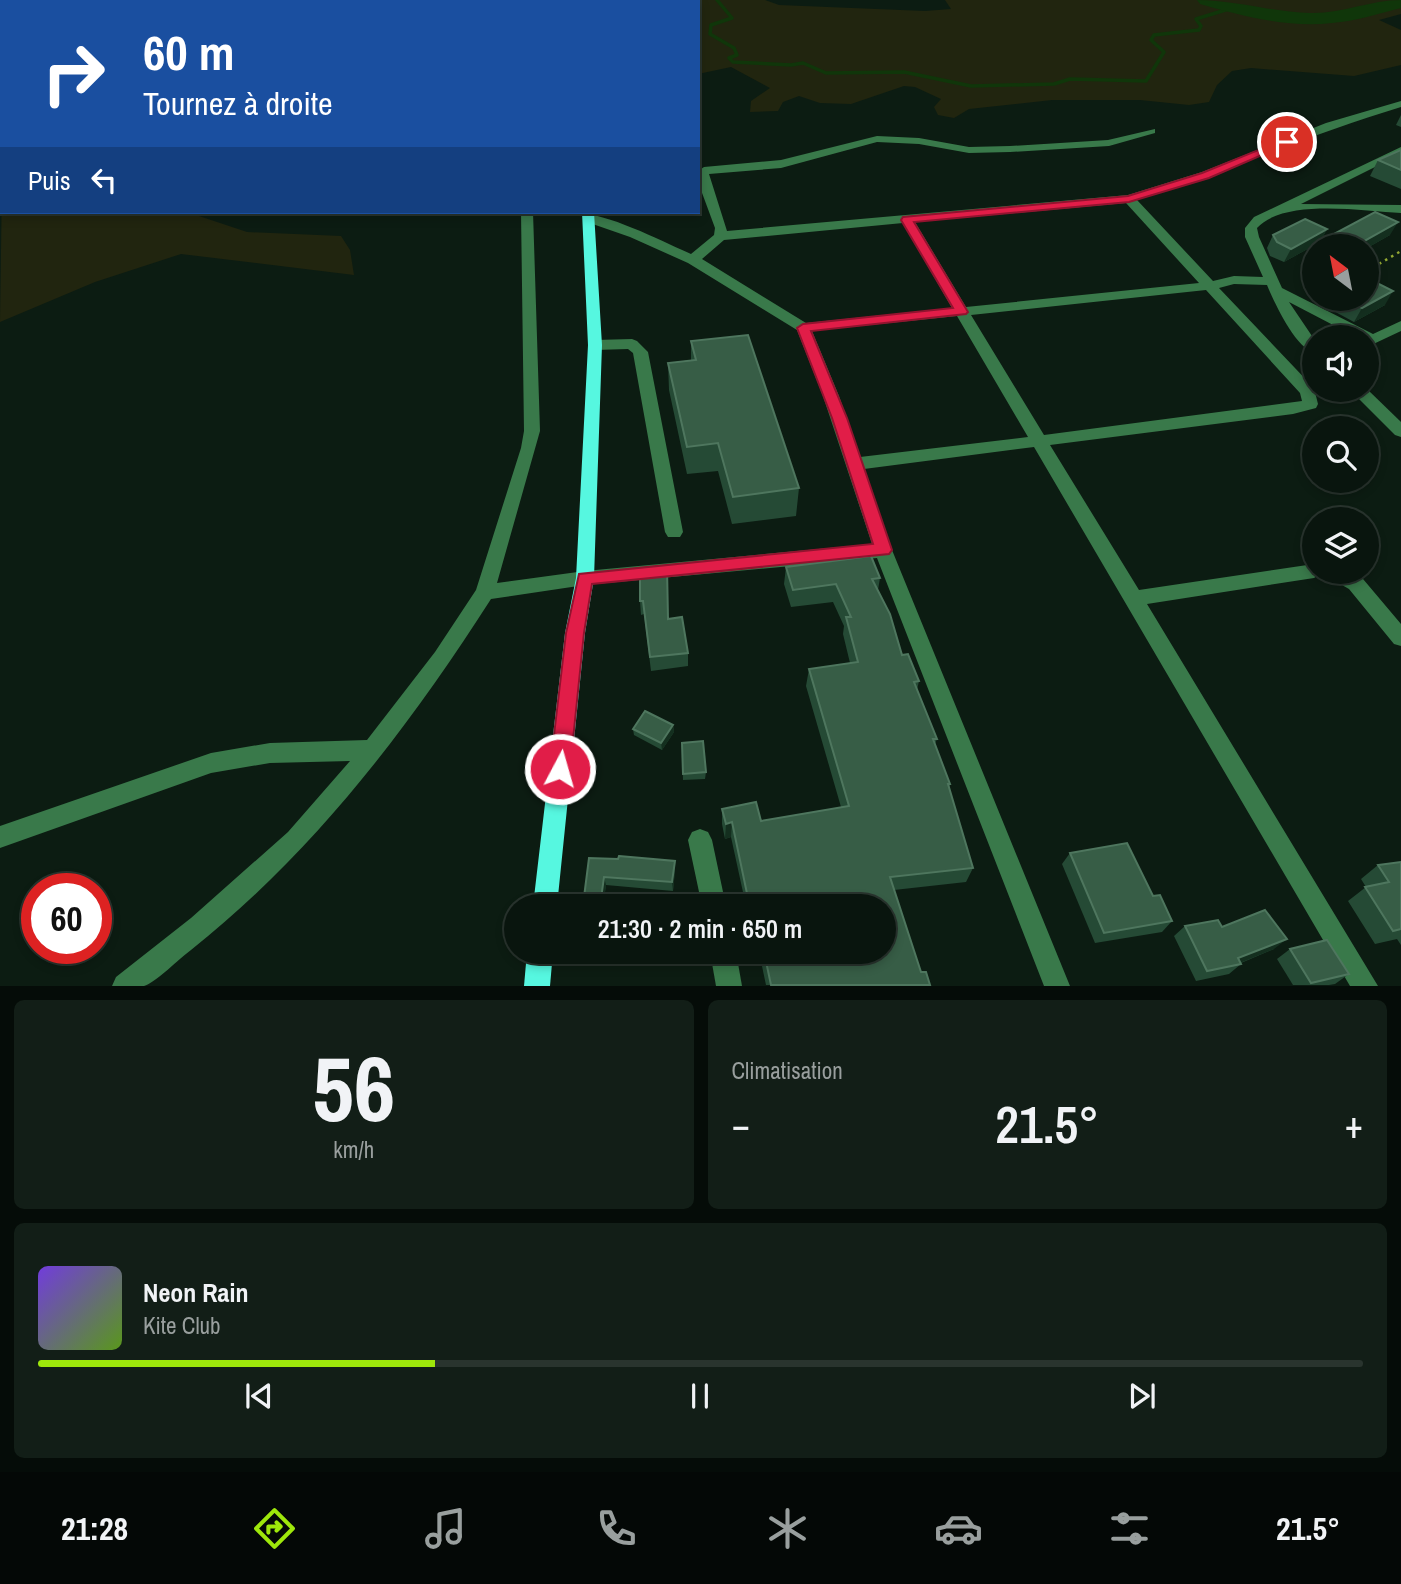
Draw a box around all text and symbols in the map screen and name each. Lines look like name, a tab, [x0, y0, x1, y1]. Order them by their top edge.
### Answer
text: 60 m	[143, 19, 235, 85]
icon: right	[28, 28, 119, 119]
text: Tournez à droite	[143, 82, 333, 125]
pin	[1257, 112, 1317, 172]
icon: arrive	[1268, 123, 1306, 161]
icon: left	[85, 161, 123, 199]
text: Puis	[28, 163, 71, 198]
north arrow	[1302, 234, 1379, 312]
map controls	[1302, 234, 1379, 584]
button: sound	[1302, 325, 1379, 402]
button: search	[1302, 416, 1379, 493]
button: layers	[1302, 507, 1379, 584]
position arrow	[523, 732, 597, 806]
speed limit sign: 60	[21, 873, 112, 964]
text: 21:30 · 2 min · 650 m	[598, 911, 802, 946]
text: 56	[312, 1027, 395, 1149]
text: Climatisation	[732, 1055, 843, 1086]
text: 21.5°	[995, 1089, 1099, 1159]
text: −	[732, 1099, 750, 1150]
text: +	[1345, 1099, 1363, 1150]
text: km/h	[333, 1134, 374, 1165]
text: Neon Rain	[143, 1275, 248, 1310]
text: Kite Club	[143, 1310, 221, 1341]
icon: previous	[240, 1377, 278, 1415]
icon: pause	[681, 1377, 719, 1415]
icon: next	[1123, 1377, 1161, 1415]
icon: directions	[250, 1504, 299, 1553]
icon: music	[421, 1504, 470, 1553]
icon: phone	[592, 1504, 641, 1553]
icon: climate	[763, 1504, 812, 1553]
icon: car	[934, 1504, 983, 1553]
icon: filters	[1105, 1504, 1154, 1553]
text: 21:28	[61, 1507, 128, 1550]
text: 21.5°	[1276, 1507, 1340, 1550]

